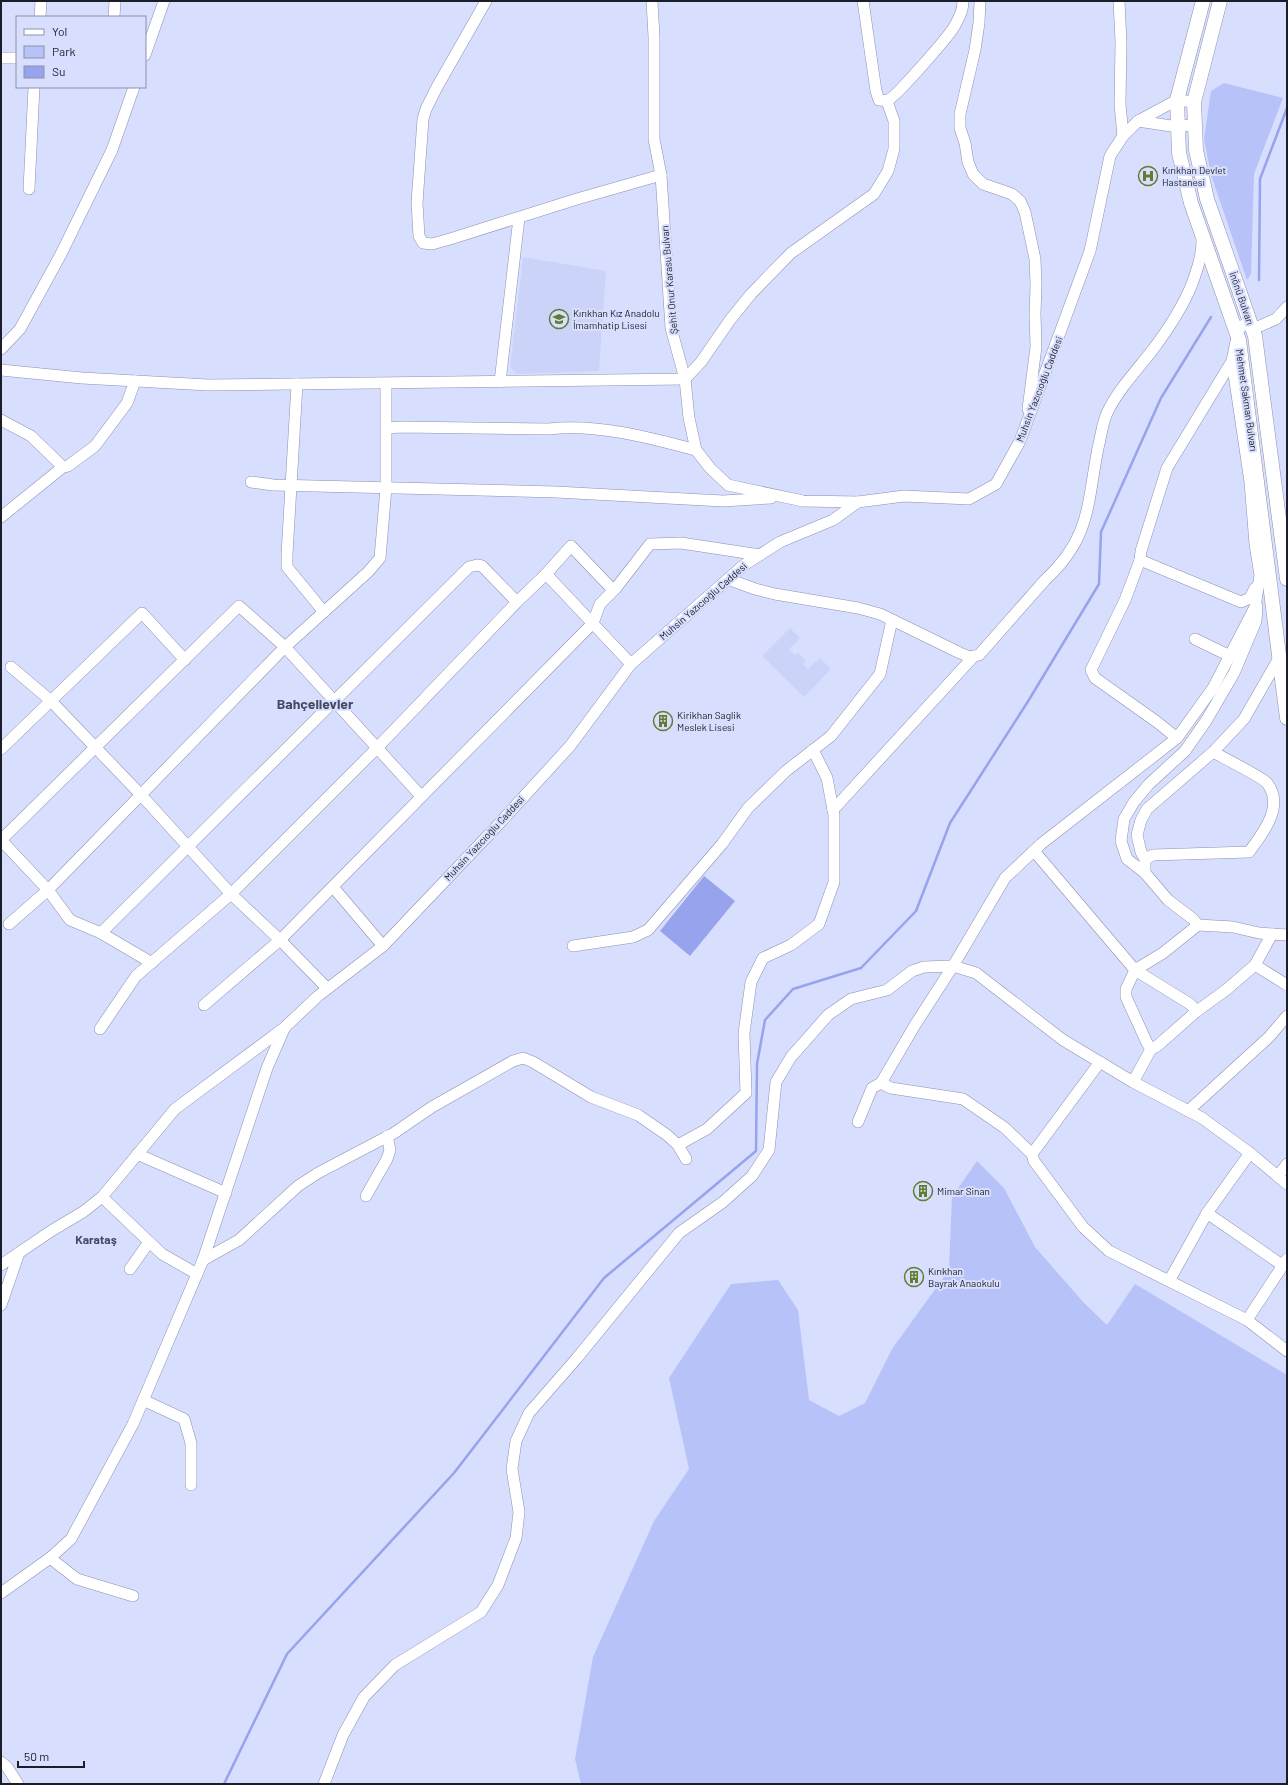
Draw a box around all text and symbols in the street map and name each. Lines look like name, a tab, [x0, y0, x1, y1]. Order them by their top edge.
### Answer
legend	[16, 16, 146, 88]
text: Yol	[52, 24, 67, 38]
text: Park	[52, 44, 76, 58]
text: Su	[52, 64, 65, 78]
place label: Kırıkhan Devlet Hastanesi	[1162, 164, 1227, 188]
hospital icon: Kırıkhan Devlet Hastanesi	[1137, 165, 1159, 187]
street label: Şehit Onur Karasu Bulvarı	[658, 225, 680, 335]
street label: İnönü Bulvarı	[1227, 270, 1257, 326]
place label: Kırıkhan Kız Anadolu İmamhatip Lisesi	[573, 307, 660, 331]
school or university icon: Kırıkhan Kız Anadolu İmamhatip Lisesi	[548, 308, 570, 330]
street label: Muhsin Yazıcıoğlu Caddesi	[1013, 335, 1065, 443]
street label: Mehmet Sakman Bulvarı	[1234, 348, 1260, 452]
street label: Muhsin Yazıcıoğlu Caddesi	[657, 560, 749, 642]
district label: Bahçelievler	[277, 695, 354, 712]
place label: Kirikhan Saglik Meslek Lisesi	[677, 709, 741, 733]
building icon: Kirikhan Saglik Meslek Lisesi	[652, 710, 674, 732]
street label: Muhsin Yazıcıoğlu Caddesi	[441, 793, 527, 883]
building icon: Mimar Sinan	[912, 1180, 934, 1202]
place label: Mimar Sinan	[937, 1185, 990, 1197]
district label: Karataş	[75, 1232, 117, 1246]
place label: Kırıkhan Bayrak Anaokulu	[928, 1265, 1000, 1289]
building icon: Kırıkhan Bayrak Anaokulu	[903, 1266, 925, 1288]
scale bar	[18, 1743, 84, 1769]
text: 50 m	[24, 1749, 49, 1763]

